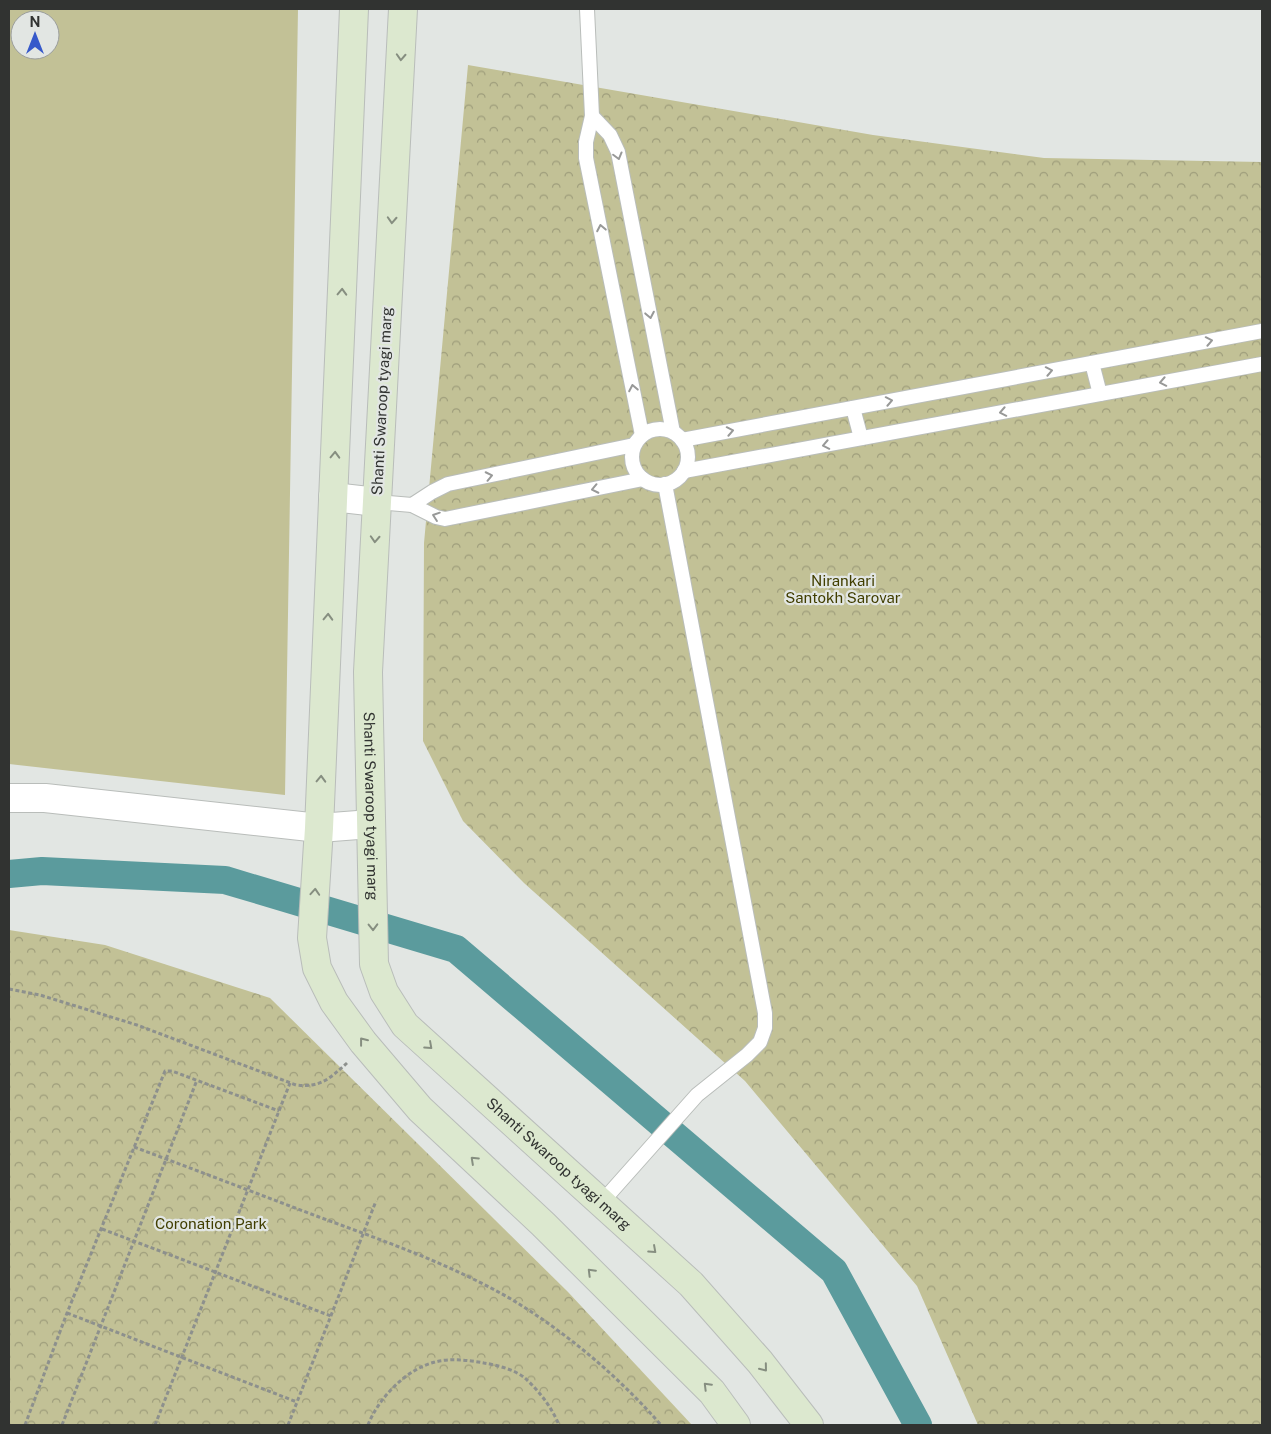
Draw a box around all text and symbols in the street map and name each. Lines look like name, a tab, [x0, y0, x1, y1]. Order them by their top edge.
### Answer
north arrow	[10, 10, 60, 60]
text: N	[30, 14, 40, 30]
one-way arrow	[395, 54, 406, 62]
one-way arrow	[613, 151, 623, 160]
one-way arrow	[387, 216, 397, 224]
one-way arrow	[596, 224, 606, 233]
one-way arrow	[337, 288, 347, 296]
street label: Shanti Swaroop tyagi marg	[368, 306, 395, 496]
one-way arrow	[644, 311, 655, 320]
one-way arrow	[1204, 336, 1213, 346]
one-way arrow	[1045, 366, 1053, 377]
one-way arrow	[1158, 376, 1167, 387]
one-way arrow	[628, 383, 638, 392]
one-way arrow	[885, 396, 894, 407]
one-way arrow	[999, 406, 1007, 416]
one-way arrow	[725, 427, 734, 437]
one-way arrow	[822, 439, 830, 449]
one-way arrow	[330, 450, 340, 458]
one-way arrow	[485, 471, 493, 481]
one-way arrow	[590, 483, 599, 494]
one-way arrow	[432, 511, 441, 521]
one-way arrow	[369, 535, 380, 543]
park label: Nirankari Santokh Sarovar	[785, 572, 901, 606]
one-way arrow	[323, 613, 333, 620]
street label: Shanti Swaroop tyagi marg	[361, 712, 382, 901]
one-way arrow	[316, 775, 326, 783]
one-way arrow	[309, 888, 320, 896]
one-way arrow	[367, 924, 378, 932]
one-way arrow	[361, 1038, 369, 1047]
one-way arrow	[423, 1040, 432, 1049]
street label: Shanti Swaroop tyagi marg	[483, 1094, 635, 1233]
one-way arrow	[471, 1157, 480, 1166]
park label: Coronation Park	[155, 1215, 267, 1232]
one-way arrow	[647, 1244, 656, 1253]
one-way arrow	[588, 1269, 597, 1278]
one-way arrow	[759, 1362, 768, 1371]
one-way arrow	[704, 1383, 713, 1392]

